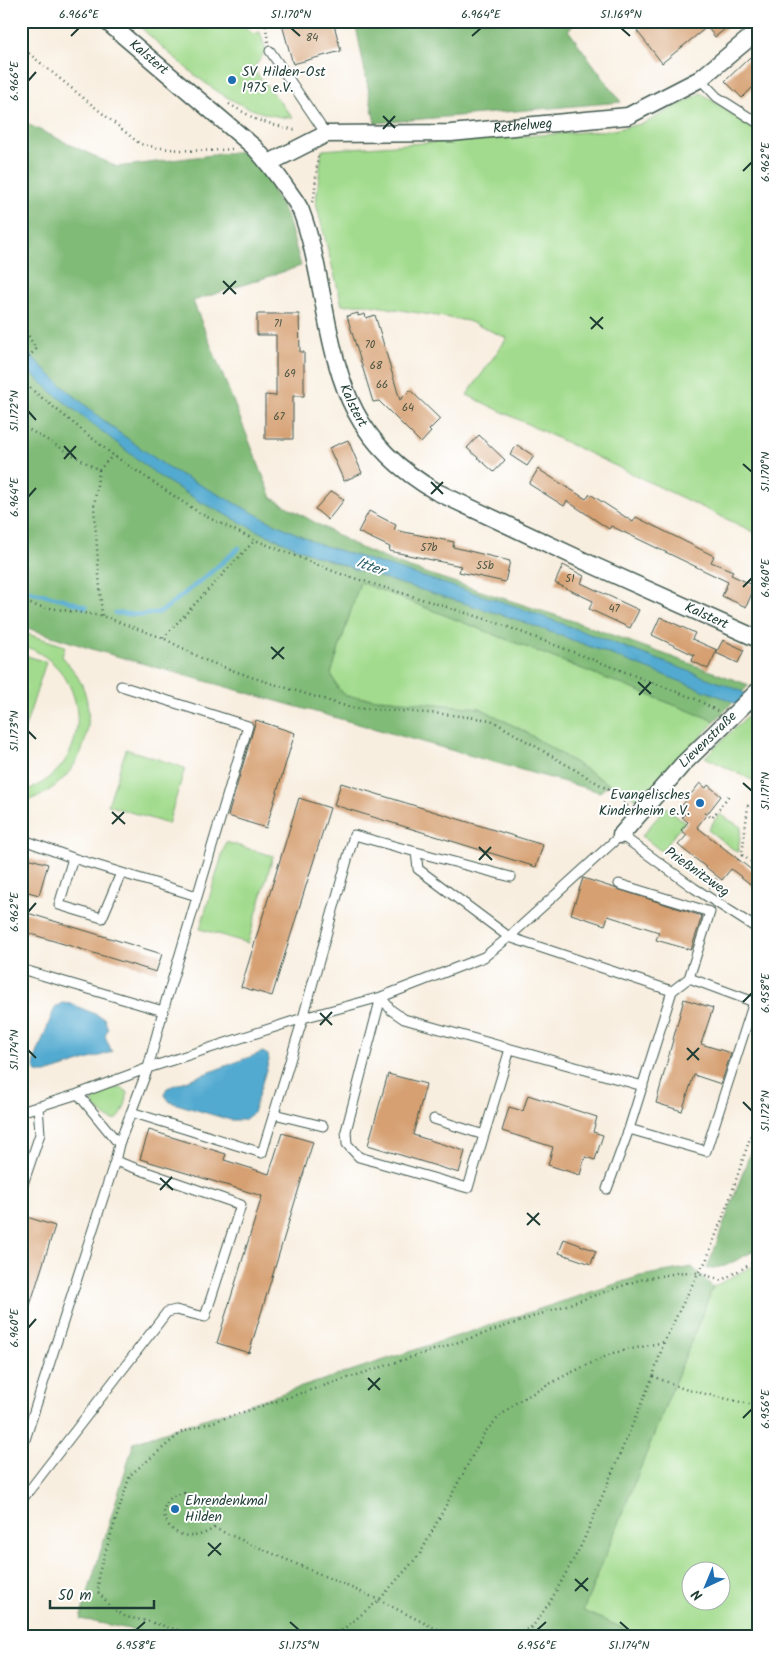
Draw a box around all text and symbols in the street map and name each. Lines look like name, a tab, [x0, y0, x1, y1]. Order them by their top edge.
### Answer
text: 6.966°E	[59, 5, 100, 24]
text: 51.170°N	[271, 5, 311, 24]
text: 6.964°E	[461, 5, 502, 24]
text: 51.169°N	[600, 5, 642, 24]
house number: 84	[306, 29, 318, 47]
street label: Kalstert	[124, 34, 174, 81]
text: 6.966°E	[5, 60, 24, 101]
place label: SV Hilden-Ost 1975 e.V.	[242, 61, 326, 99]
marker: SV Hilden-Ost 1975 e.V.	[226, 74, 238, 86]
street label: Rethelweg	[492, 112, 553, 140]
text: 6.962°E	[756, 141, 775, 182]
house number: 71	[274, 315, 282, 333]
house number: 70	[365, 336, 376, 354]
house number: 68	[370, 357, 383, 375]
house number: 69	[284, 365, 296, 383]
house number: 66	[376, 376, 388, 394]
street label: Kalstert	[333, 381, 373, 432]
text: 51.172°N	[5, 390, 24, 432]
house number: 64	[402, 399, 414, 417]
house number: 67	[273, 408, 286, 426]
text: 51.170°N	[756, 452, 775, 492]
text: 6.964°E	[5, 476, 24, 517]
house number: 57b	[421, 539, 438, 557]
water label: Itter	[353, 551, 390, 584]
house number: 55b	[476, 557, 494, 575]
text: 6.960°E	[756, 557, 775, 598]
house number: 51	[565, 570, 575, 588]
street label: Kalstert	[681, 596, 732, 636]
house number: 47	[608, 600, 620, 618]
street label: Lievenstraße	[674, 706, 743, 774]
text: 51.173°N	[5, 710, 24, 752]
text: 51.171°N	[756, 772, 775, 810]
place label: Evangelisches Kinderheim e.V.	[599, 784, 690, 822]
marker: Evangelisches Kinderheim e.V.	[694, 797, 706, 809]
street label: Prießnitzweg	[660, 842, 734, 902]
text: 6.962°E	[5, 891, 24, 932]
text: 6.958°E	[756, 972, 775, 1013]
text: 51.174°N	[5, 1029, 24, 1071]
text: 51.172°N	[756, 1090, 775, 1132]
text: 6.960°E	[5, 1307, 24, 1348]
text: 6.956°E	[756, 1388, 775, 1429]
place label: Ehrendenkmal Hilden	[185, 1490, 268, 1528]
marker: Ehrendenkmal Hilden	[169, 1503, 181, 1515]
north arrow	[682, 1560, 732, 1610]
scale bar	[50, 1578, 154, 1610]
text: 50 m	[58, 1584, 92, 1608]
text: N	[687, 1584, 708, 1606]
text: 6.958°E	[116, 1636, 157, 1655]
text: 51.175°N	[279, 1636, 320, 1655]
text: 6.956°E	[517, 1636, 558, 1655]
text: 51.174°N	[608, 1636, 650, 1655]

